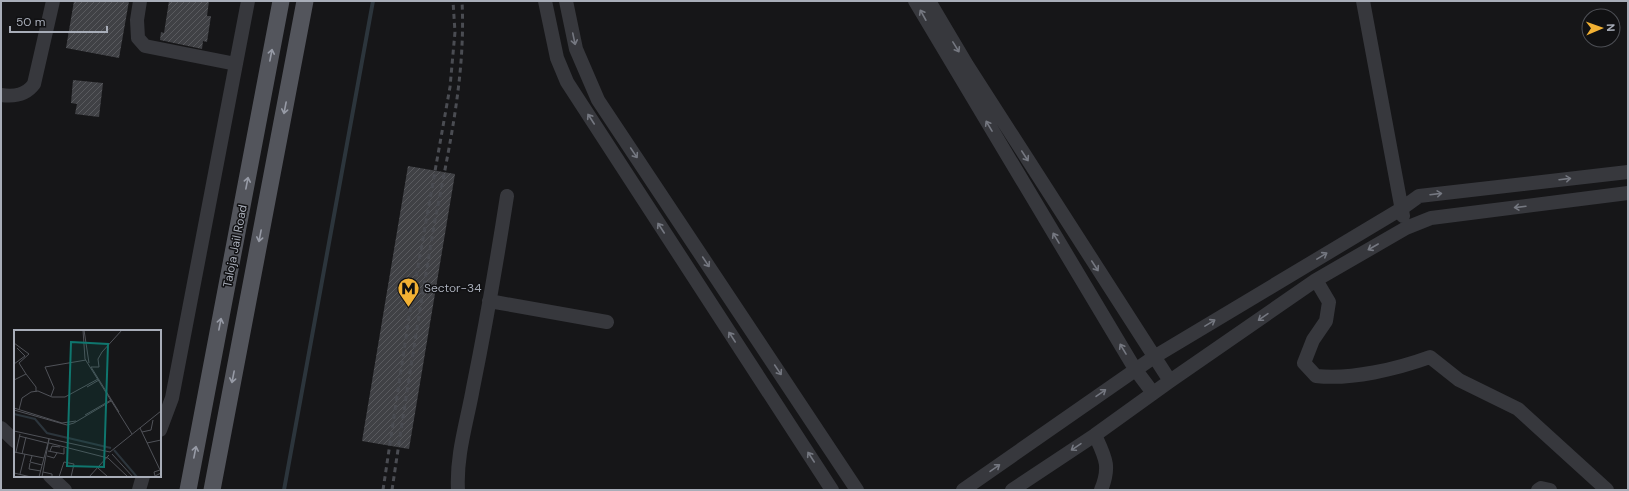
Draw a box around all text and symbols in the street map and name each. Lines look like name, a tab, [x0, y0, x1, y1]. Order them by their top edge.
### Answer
scale bar	[10, 8, 107, 34]
north arrow	[1581, 8, 1621, 48]
one-way arrow	[918, 9, 926, 21]
text: 50 m	[16, 14, 45, 30]
text: N	[1604, 23, 1618, 32]
one-way arrow	[570, 32, 578, 45]
one-way arrow	[952, 41, 960, 53]
one-way arrow	[267, 49, 275, 62]
one-way arrow	[280, 101, 288, 114]
one-way arrow	[586, 113, 595, 124]
one-way arrow	[985, 120, 993, 132]
one-way arrow	[630, 148, 638, 159]
one-way arrow	[1022, 150, 1030, 162]
one-way arrow	[1558, 175, 1571, 183]
one-way arrow	[243, 177, 251, 190]
one-way arrow	[1429, 190, 1442, 198]
street label: Taloja Jail Road	[219, 203, 251, 289]
one-way arrow	[1514, 203, 1527, 211]
one-way arrow	[657, 222, 666, 233]
one-way arrow	[256, 229, 264, 242]
one-way arrow	[1052, 232, 1060, 244]
one-way arrow	[1367, 244, 1379, 252]
one-way arrow	[1316, 252, 1328, 260]
one-way arrow	[702, 256, 710, 267]
one-way arrow	[1092, 260, 1100, 272]
metro station icon: Sector-34	[396, 275, 422, 308]
place label: Sector-34	[424, 280, 481, 296]
one-way arrow	[1258, 313, 1269, 321]
one-way arrow	[216, 318, 224, 331]
one-way arrow	[1204, 318, 1216, 326]
inset map	[14, 330, 161, 477]
one-way arrow	[728, 331, 736, 342]
one-way arrow	[1119, 343, 1127, 355]
one-way arrow	[774, 364, 782, 375]
one-way arrow	[229, 370, 237, 383]
one-way arrow	[1095, 389, 1106, 397]
one-way arrow	[1070, 444, 1082, 452]
one-way arrow	[192, 446, 200, 459]
one-way arrow	[806, 451, 814, 463]
one-way arrow	[989, 464, 1000, 472]

